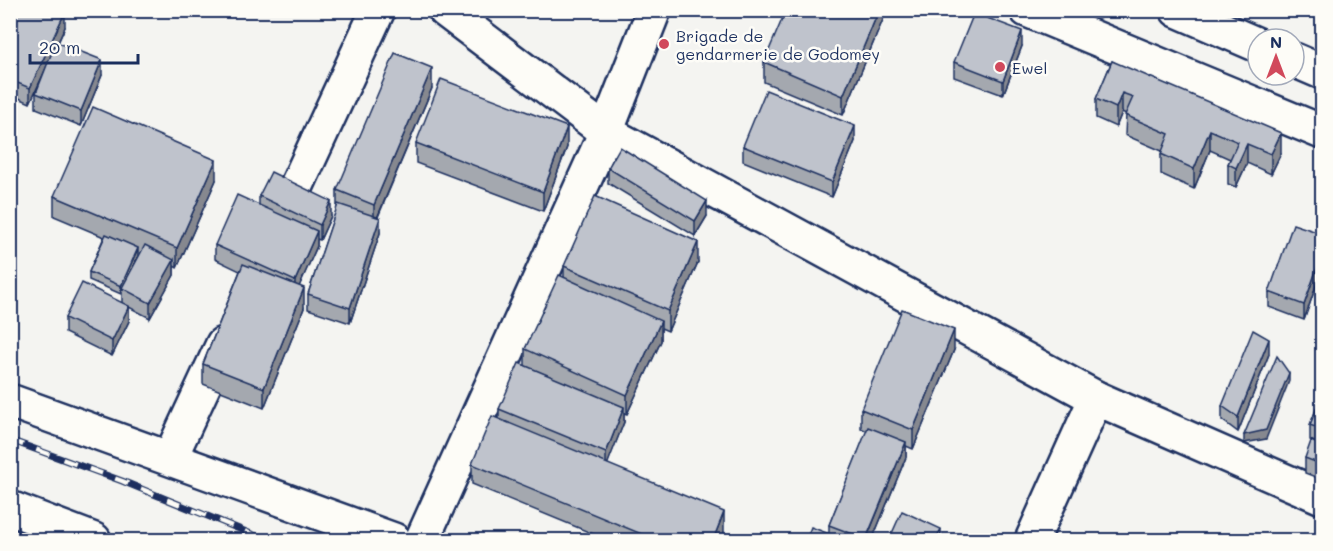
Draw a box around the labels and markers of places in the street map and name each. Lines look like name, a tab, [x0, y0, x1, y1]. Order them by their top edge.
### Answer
place label: Brigade de gendarmerie de Godomey	[676, 25, 880, 64]
marker: Brigade de gendarmerie de Godomey	[657, 37, 671, 51]
place label: Ewel	[1012, 57, 1048, 78]
marker: Ewel	[993, 60, 1007, 74]

